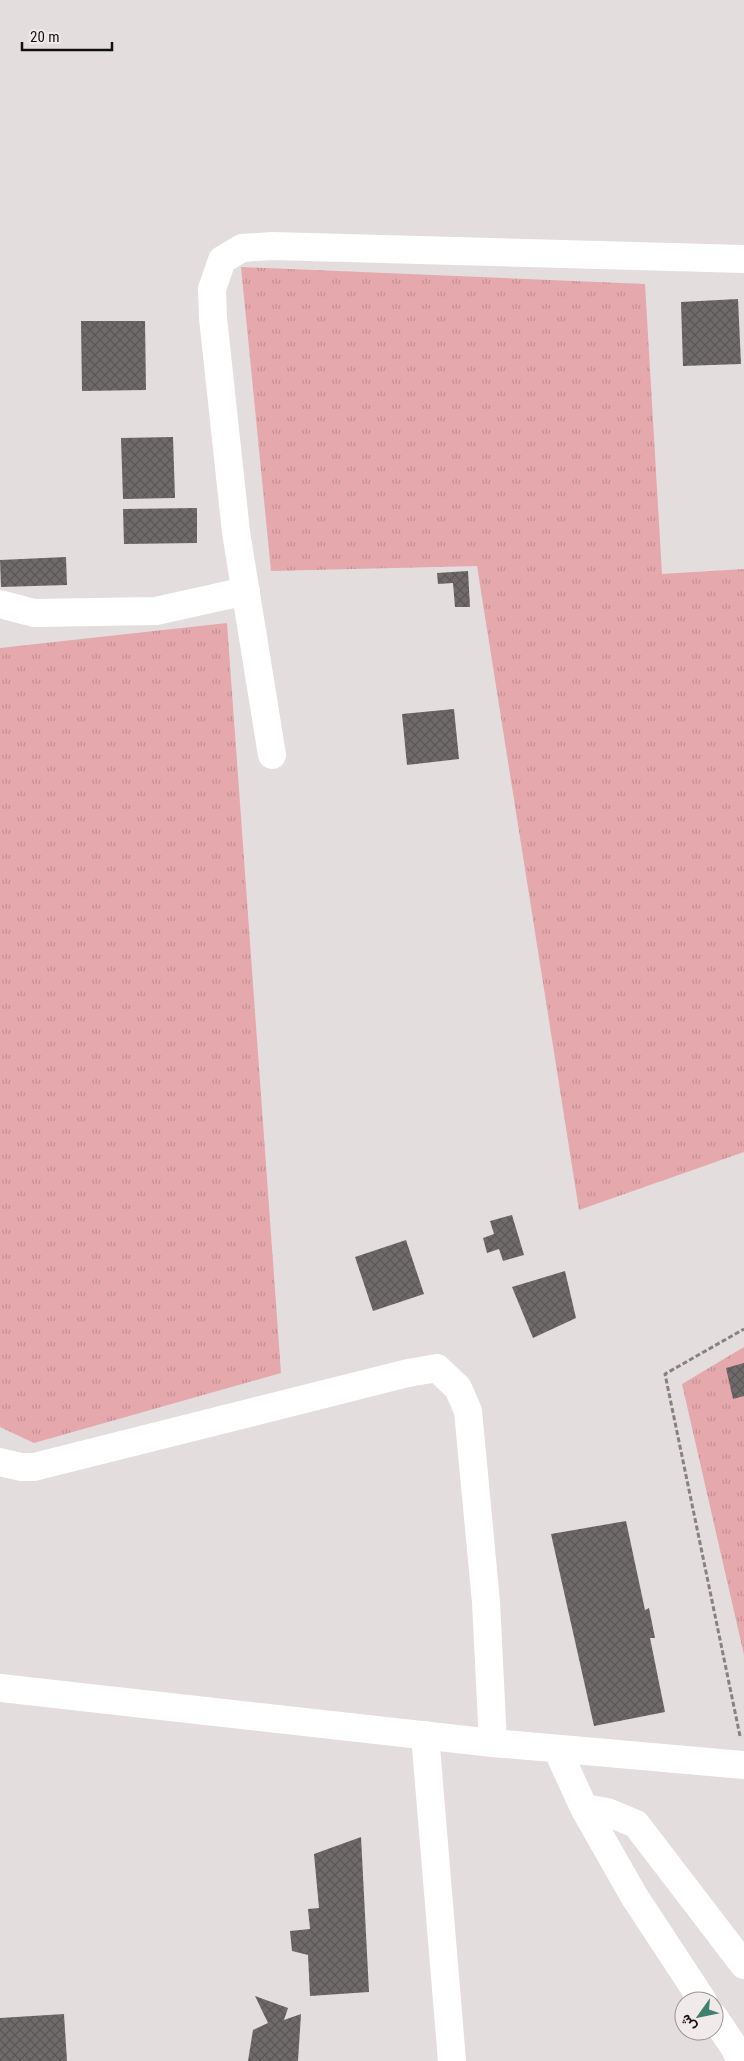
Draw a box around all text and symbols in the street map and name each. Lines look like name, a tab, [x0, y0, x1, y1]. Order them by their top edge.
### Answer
scale bar	[22, 20, 112, 52]
text: 20 m	[30, 28, 60, 46]
north arrow	[674, 1991, 724, 2041]
text: ش	[677, 2011, 700, 2034]

